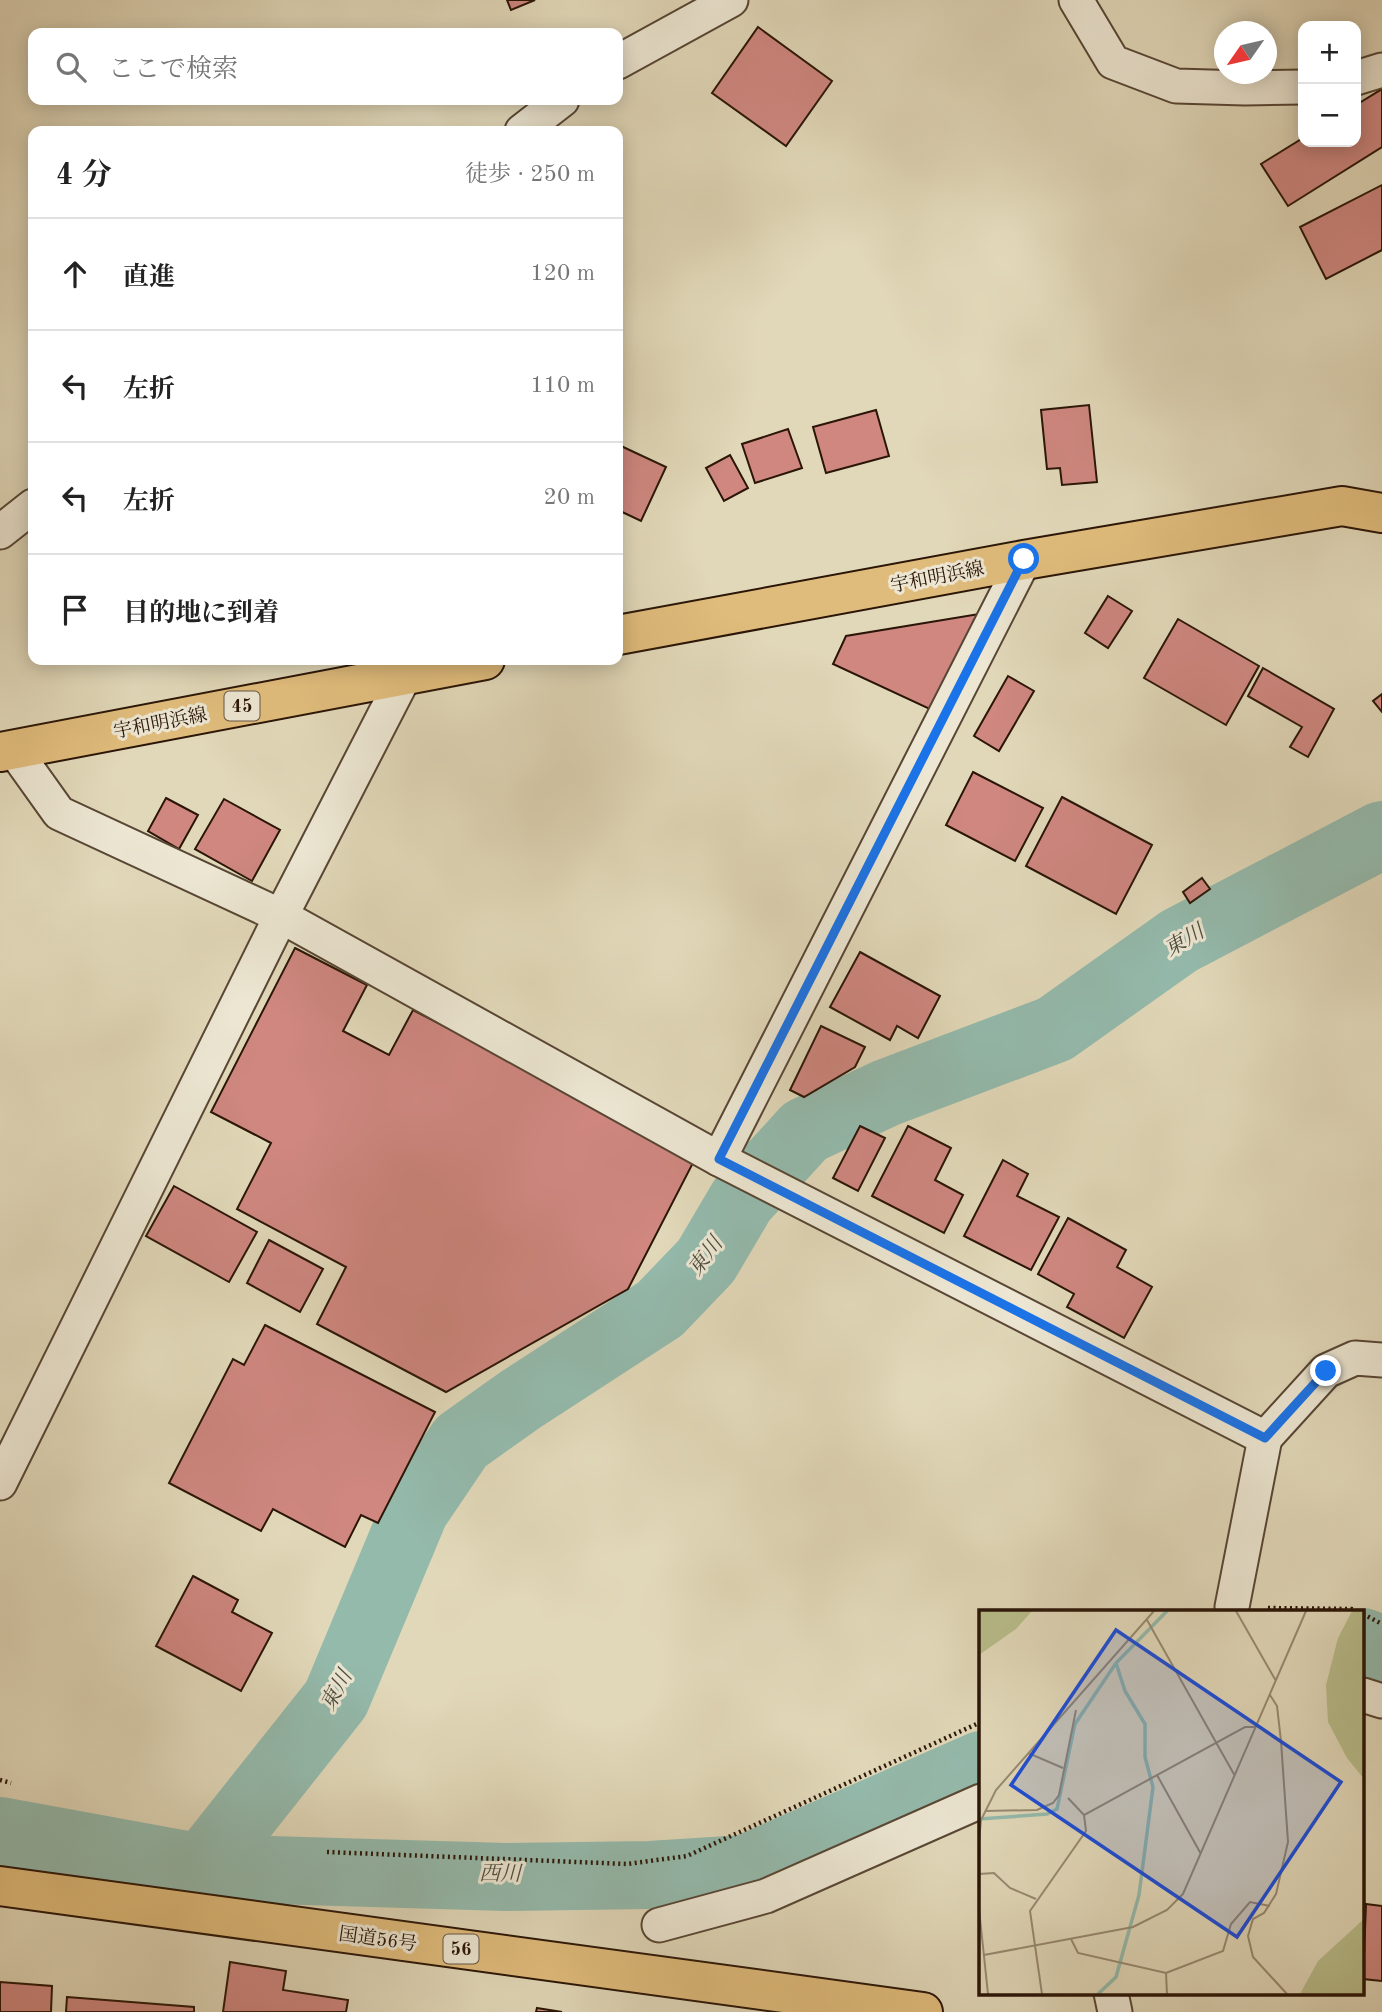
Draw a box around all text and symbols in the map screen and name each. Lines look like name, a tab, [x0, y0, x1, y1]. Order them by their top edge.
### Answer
north arrow	[1214, 21, 1277, 84]
map controls	[1298, 21, 1361, 147]
button: +	[1298, 21, 1361, 84]
search box	[28, 28, 623, 105]
icon: search	[52, 48, 90, 86]
text: ここで検索	[108, 57, 238, 83]
button: −	[1298, 84, 1361, 147]
text: 4 分	[56, 161, 112, 191]
text: 徒歩 · 250 m	[465, 163, 595, 186]
icon: ahead	[56, 255, 94, 293]
text: 120 m	[530, 262, 595, 285]
text: 直進	[123, 265, 175, 291]
icon: left	[56, 367, 94, 405]
text: 110 m	[530, 374, 595, 397]
text: 左折	[123, 377, 175, 403]
icon: left	[56, 479, 94, 517]
text: 20 m	[544, 486, 595, 509]
text: 左折	[123, 489, 175, 515]
route start	[1008, 543, 1039, 574]
street label: 宇和明浜線	[889, 558, 986, 597]
icon: arrive	[56, 591, 94, 629]
text: 目的地に到着	[123, 601, 279, 627]
road number: 45	[224, 692, 260, 720]
street label: 宇和明浜線	[112, 704, 209, 743]
water label: 東川	[1160, 919, 1210, 961]
water label: 東川	[684, 1231, 728, 1280]
route end	[1310, 1355, 1341, 1386]
inset map	[979, 1610, 1364, 1994]
water label: 東川	[316, 1665, 358, 1714]
water label: 西川	[479, 1862, 523, 1885]
street label: 国道56号	[337, 1924, 418, 1955]
road number: 56	[444, 1935, 478, 1964]

